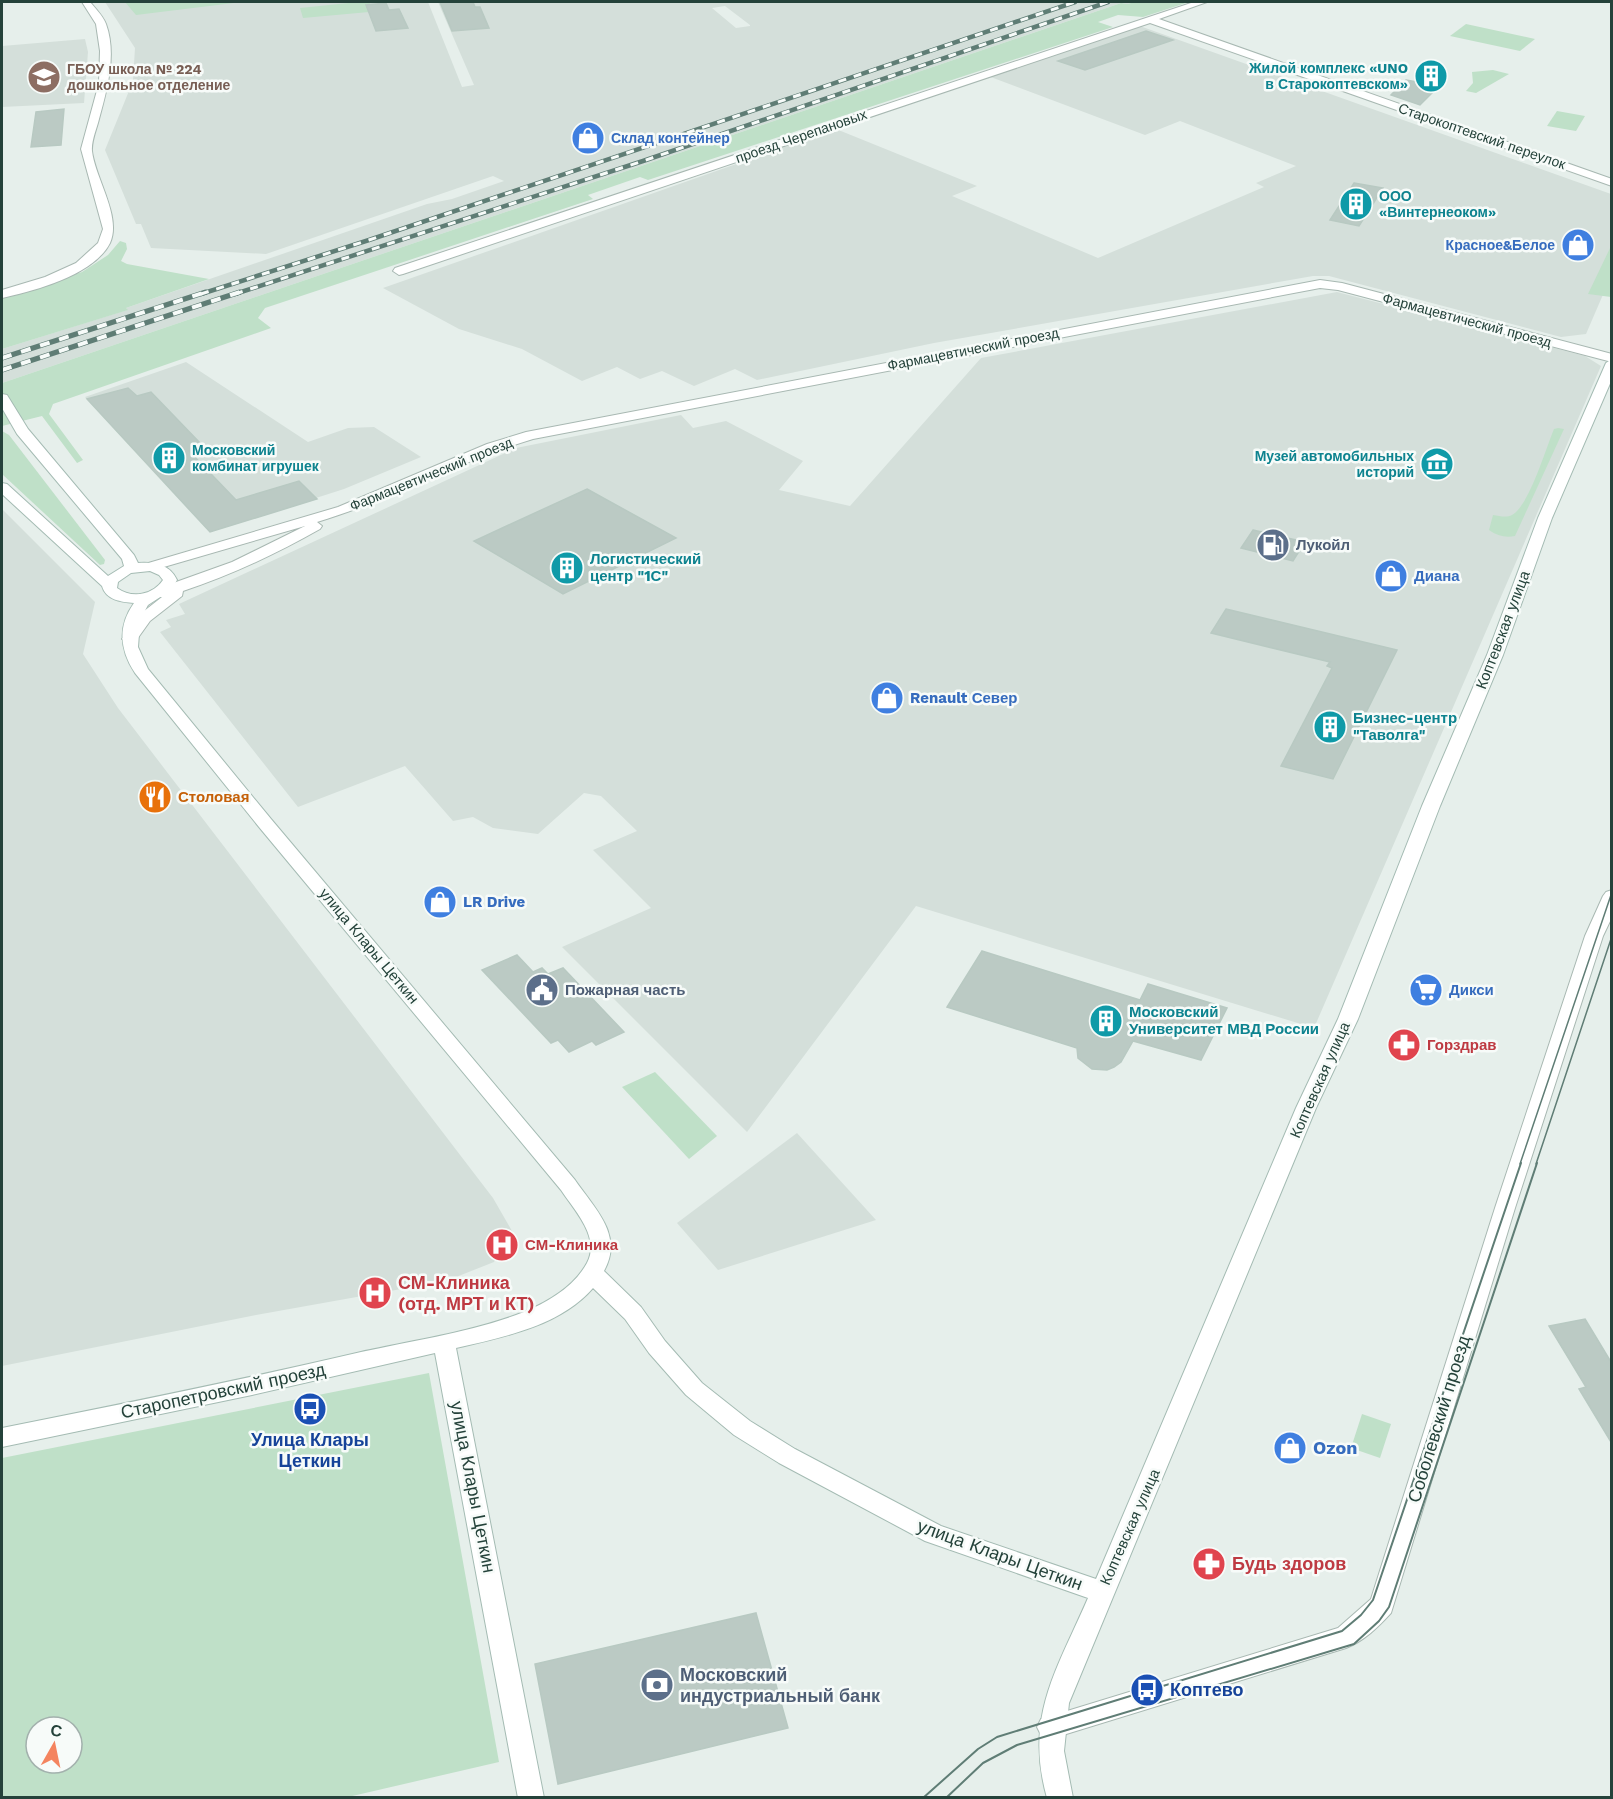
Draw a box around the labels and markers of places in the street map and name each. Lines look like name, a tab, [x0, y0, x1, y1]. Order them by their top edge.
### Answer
building icon: Жилой комплекс «UNO в Старокоптевском»	[1413, 58, 1449, 94]
school or university icon: ГБОУ школа № 224 дошкольное отделение	[26, 59, 62, 95]
place label: Жилой комплекс «UNO в Старокоптевском»	[1248, 60, 1408, 92]
place label: ГБОУ школа № 224 дошкольное отделение	[67, 61, 231, 93]
shop icon: Склад контейнер	[570, 120, 606, 156]
place label: Склад контейнер	[611, 130, 730, 146]
building icon: ООО «Винтернеоком»	[1338, 186, 1374, 222]
place label: ООО «Винтернеоком»	[1379, 188, 1496, 220]
shop icon: Красное&Белое	[1560, 227, 1596, 263]
place label: Красное&Белое	[1446, 237, 1555, 253]
building icon: Московский комбинат игрушек	[151, 440, 187, 476]
place label: Московский комбинат игрушек	[192, 442, 320, 474]
museum icon: Музей автомобильных историй	[1419, 446, 1455, 482]
place label: Музей автомобильных историй	[1255, 448, 1414, 480]
fuel station icon: Лукойл	[1255, 527, 1291, 563]
place label: Лукойл	[1296, 536, 1350, 554]
building icon: Логистический центр "1С"	[549, 550, 585, 586]
place label: Логистический центр "1С"	[590, 550, 701, 585]
shop icon: Диана	[1373, 558, 1409, 594]
place label: Диана	[1414, 567, 1460, 585]
shop icon: Renault Север	[869, 680, 905, 716]
place label: Renault Север	[910, 689, 1017, 707]
building icon: Бизнес-центр "Таволга"	[1312, 709, 1348, 745]
place label: Бизнес-центр "Таволга"	[1353, 709, 1457, 744]
restaurant icon: Столовая	[137, 779, 173, 815]
place label: Столовая	[178, 788, 249, 806]
shop icon: LR Drive	[422, 884, 458, 920]
place label: LR Drive	[463, 893, 525, 911]
public building icon: Пожарная часть	[524, 972, 560, 1008]
supermarket icon: Дикси	[1408, 972, 1444, 1008]
place label: Пожарная часть	[565, 981, 685, 999]
place label: Дикси	[1449, 981, 1494, 999]
building icon: Московский Университет МВД России	[1088, 1003, 1124, 1039]
place label: Московский Университет МВД России	[1129, 1003, 1319, 1038]
pharmacy icon: Горздрав	[1386, 1027, 1422, 1063]
place label: Горздрав	[1427, 1036, 1497, 1054]
hospital icon: СМ-Клиника	[484, 1227, 520, 1263]
place label: СМ-Клиника	[525, 1236, 619, 1254]
place label: СМ-Клиника (отд. МРТ и КТ)	[398, 1272, 535, 1314]
hospital icon: СМ-Клиника (отд. МРТ и КТ)	[357, 1275, 393, 1311]
bus stop icon: Улица Клары Цеткин	[292, 1391, 328, 1427]
place label: Улица Клары Цеткин	[251, 1429, 369, 1471]
shop icon: Ozon	[1272, 1430, 1308, 1466]
place label: Ozon	[1313, 1437, 1357, 1458]
pharmacy icon: Будь здоров	[1191, 1546, 1227, 1582]
place label: Будь здоров	[1232, 1553, 1346, 1574]
place label: Московский индустриальный банк	[680, 1664, 881, 1706]
bank icon: Московский индустриальный банк	[639, 1667, 675, 1703]
bus stop icon: Коптево	[1129, 1672, 1165, 1708]
place label: Коптево	[1170, 1679, 1244, 1700]

